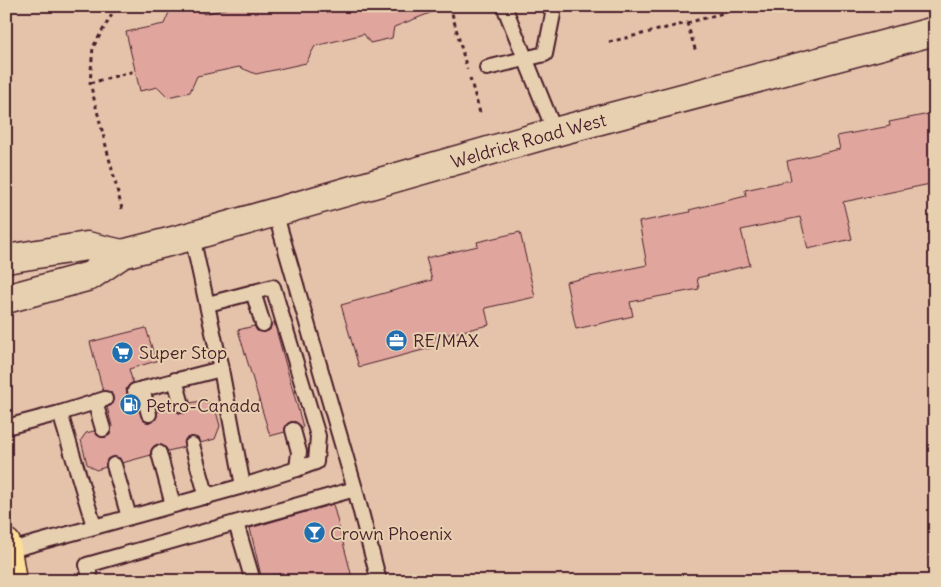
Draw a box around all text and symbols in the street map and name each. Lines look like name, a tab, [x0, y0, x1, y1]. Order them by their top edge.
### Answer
street label: Weldrick Road West	[448, 107, 609, 173]
office icon: RE/MAX	[385, 328, 409, 352]
place label: RE/MAX	[413, 329, 480, 352]
supermarket icon: Super Stop	[111, 340, 135, 364]
place label: Super Stop	[139, 341, 227, 364]
fuel station icon: Petro-Canada	[118, 393, 142, 417]
place label: Petro-Canada	[146, 394, 260, 417]
bar icon: Crown Phoenix	[302, 521, 326, 545]
place label: Crown Phoenix	[330, 522, 452, 545]

